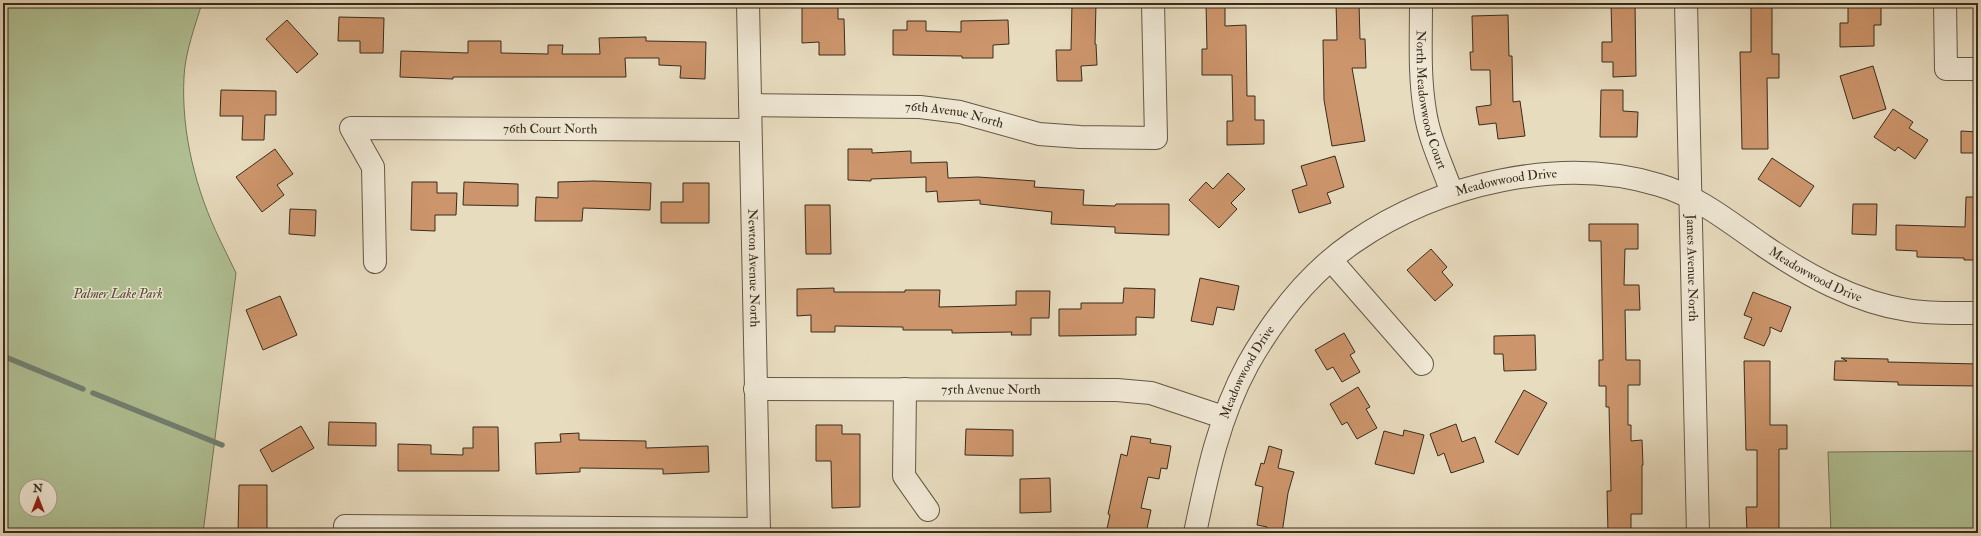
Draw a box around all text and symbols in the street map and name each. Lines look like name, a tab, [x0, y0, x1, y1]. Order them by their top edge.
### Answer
street label: North Meadowwood Court	[1413, 30, 1450, 172]
street label: 76th Avenue North	[905, 99, 1005, 132]
street label: 76th Court North	[503, 121, 597, 137]
street label: Meadowwood Drive	[1453, 165, 1558, 200]
street label: Newton Avenue North	[744, 208, 763, 328]
street label: James Avenue North	[1683, 213, 1701, 322]
street label: Meadowwood Drive	[1766, 243, 1865, 306]
park label: Palmer Lake Park	[72, 286, 163, 302]
street label: Meadowwood Drive	[1217, 322, 1278, 421]
street label: 75th Avenue North	[941, 382, 1041, 398]
north arrow	[18, 478, 58, 518]
text: N	[32, 482, 44, 495]

